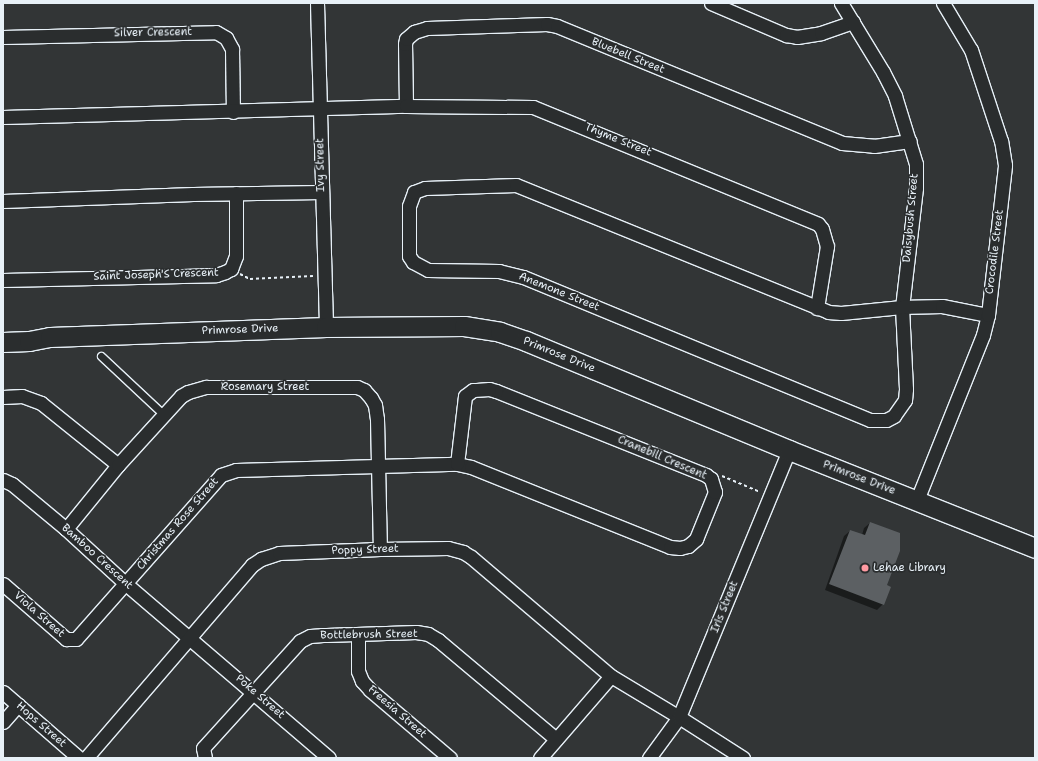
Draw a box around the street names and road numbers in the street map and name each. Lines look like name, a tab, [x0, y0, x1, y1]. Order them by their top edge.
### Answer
street label: Silver Crescent	[114, 26, 192, 40]
street label: Bluebell Street	[590, 35, 666, 77]
street label: Thyme Street	[583, 121, 653, 159]
street label: Ivy Street	[314, 138, 328, 192]
street label: Daisybush Street	[901, 173, 921, 263]
street label: Crocodile Street	[983, 209, 1007, 295]
street label: Saint Joseph'S Crescent	[93, 266, 219, 284]
street label: Anemone Street	[517, 270, 601, 314]
street label: Primrose Drive	[201, 322, 279, 338]
street label: Primrose Drive	[521, 335, 597, 375]
street label: Rosemary Street	[221, 380, 309, 394]
street label: Cranebill Crescent	[615, 433, 709, 483]
street label: Primrose Drive	[821, 458, 897, 498]
street label: Christmas Rose Street	[134, 475, 222, 573]
street label: Bamboo Crescent	[59, 522, 135, 592]
street label: Poppy Street	[331, 542, 399, 558]
street label: Iris Street	[709, 579, 741, 635]
street label: Viola Street	[11, 589, 67, 641]
street label: Bottlebrush Street	[320, 628, 418, 642]
street label: Poke Street	[233, 672, 287, 722]
street label: Freesia Street	[365, 683, 429, 741]
street label: Hops Street	[13, 700, 69, 750]

